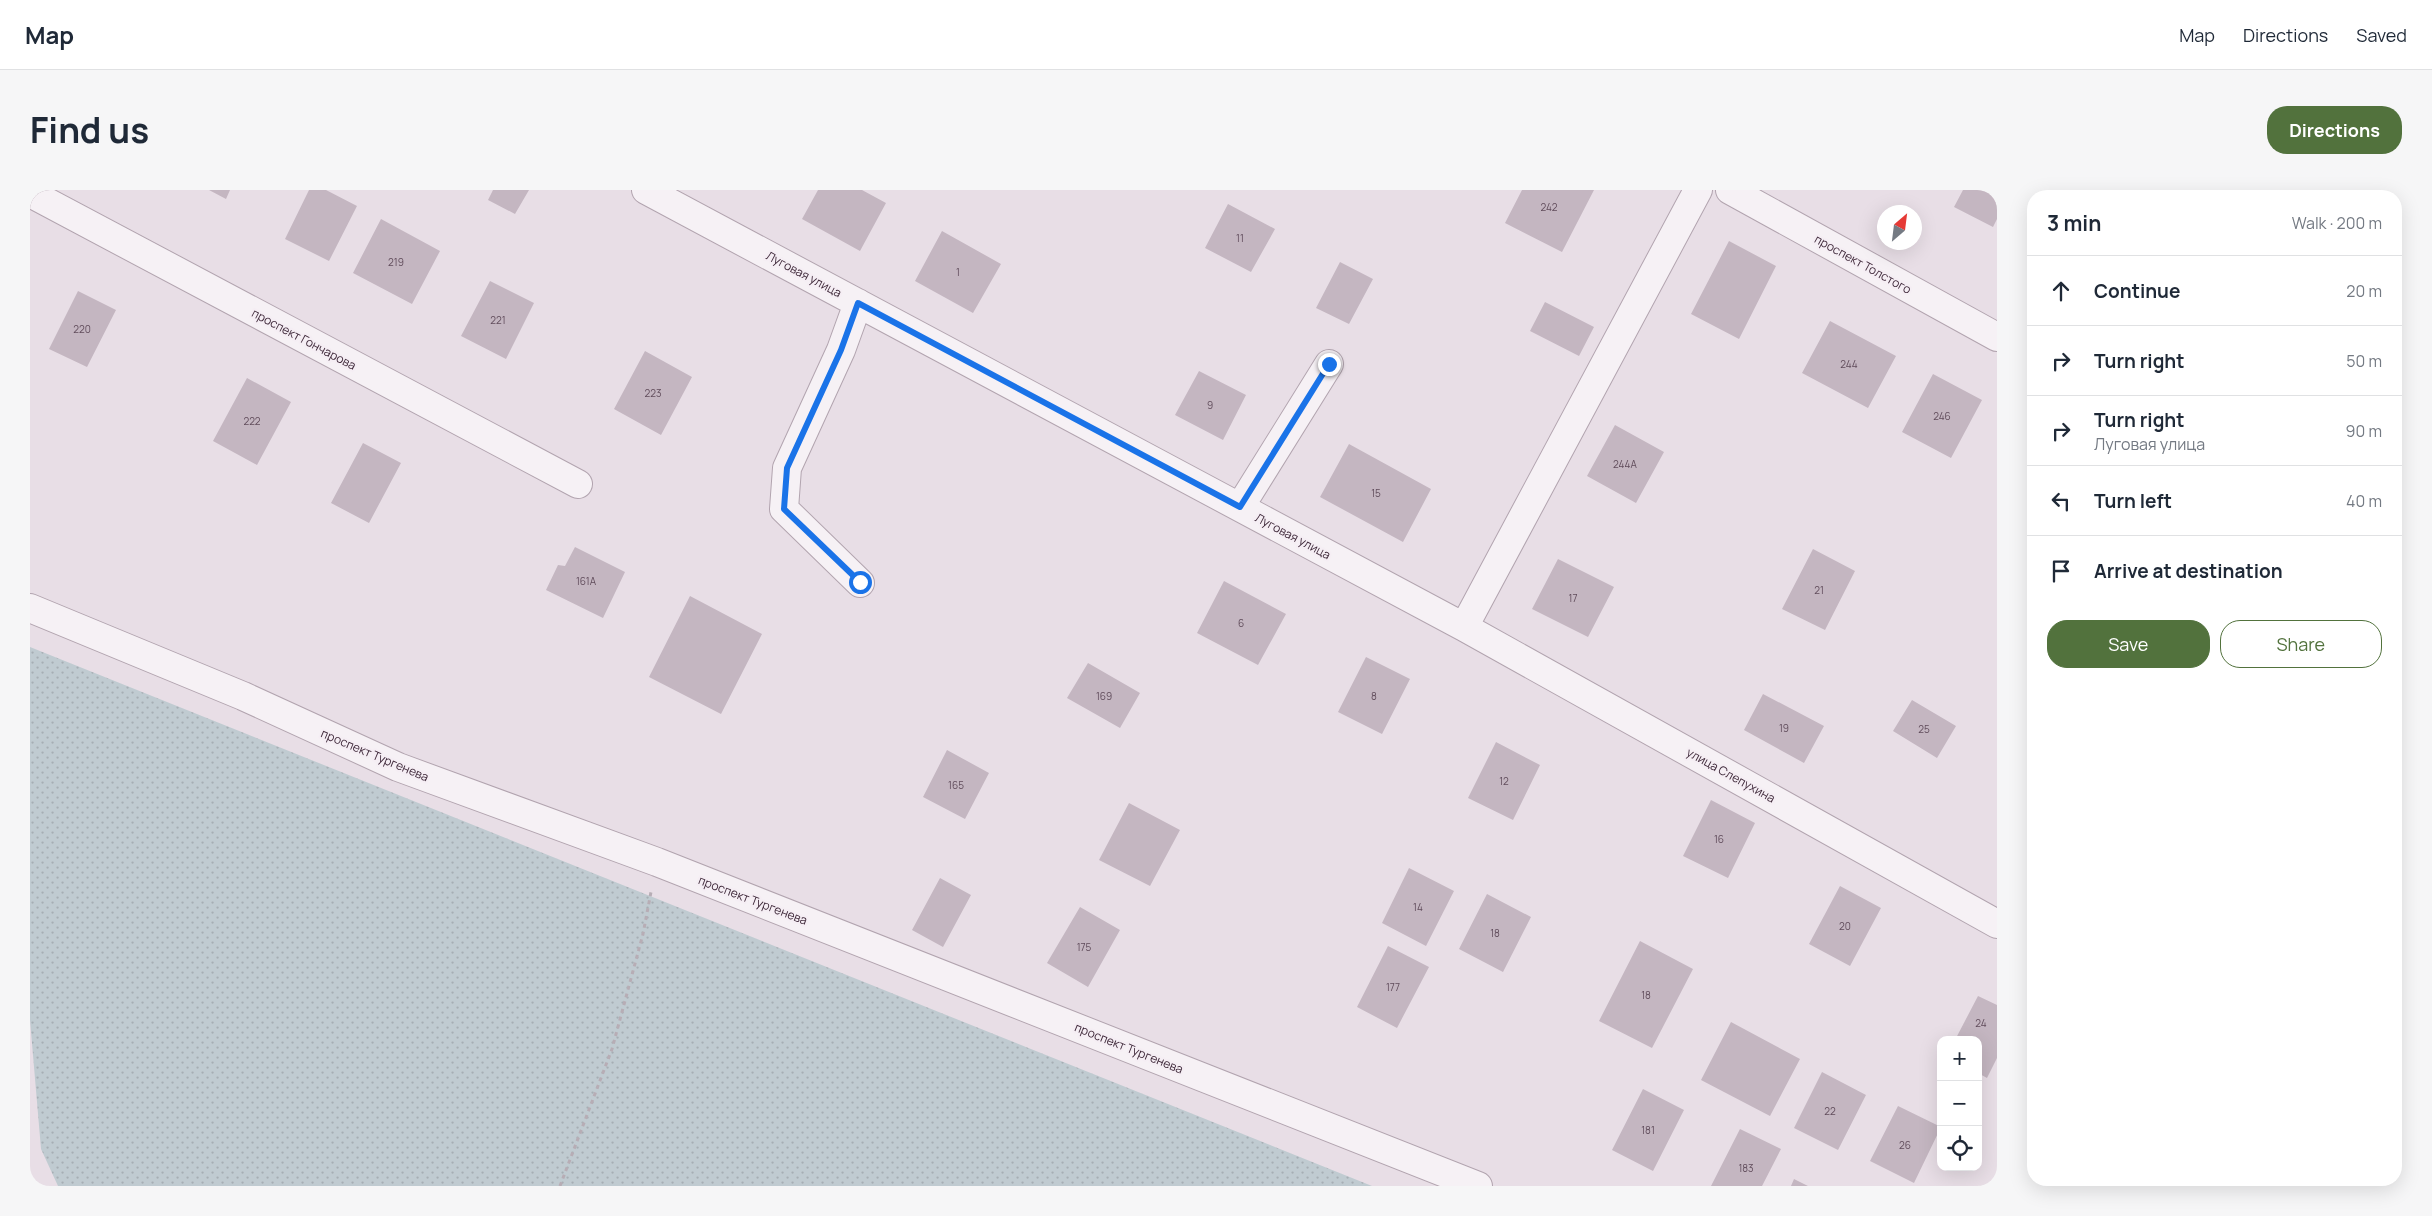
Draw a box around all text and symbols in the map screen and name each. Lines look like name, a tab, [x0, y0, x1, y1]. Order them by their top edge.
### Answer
text: Map	[25, 18, 74, 51]
text: Map	[2179, 23, 2215, 47]
text: Directions	[2243, 23, 2328, 47]
text: Saved	[2356, 23, 2407, 47]
text: Find us	[30, 106, 149, 154]
button: Directions	[2267, 106, 2402, 154]
house number: 242	[1540, 200, 1558, 214]
north arrow	[1877, 205, 1922, 250]
text: 3 min	[2047, 209, 2101, 237]
text: Walk · 200 m	[2292, 212, 2382, 234]
street label: проспект Толстого	[1812, 230, 1914, 298]
house number: 11	[1236, 231, 1244, 245]
street label: Луговая улица	[763, 247, 845, 301]
house number: 219	[388, 255, 404, 269]
house number: 1	[956, 265, 960, 279]
icon: ahead	[2047, 277, 2075, 305]
text: Continue	[2094, 278, 2180, 304]
text: 20 m	[2346, 280, 2382, 302]
street label: проспект Гончарова	[249, 304, 359, 374]
house number: 221	[490, 313, 506, 327]
house number: 220	[73, 322, 91, 336]
icon: right	[2047, 347, 2075, 375]
text: Turn right	[2094, 348, 2184, 374]
text: 50 m	[2346, 350, 2382, 372]
route end	[1318, 353, 1341, 376]
house number: 244	[1840, 357, 1858, 371]
house number: 223	[645, 386, 661, 400]
house number: 9	[1207, 398, 1213, 412]
text: Turn right	[2094, 407, 2184, 433]
house number: 246	[1933, 409, 1951, 423]
house number: 222	[243, 414, 261, 428]
icon: right	[2047, 417, 2075, 445]
text: 90 m	[2346, 420, 2382, 442]
text: Луговая улица	[2094, 433, 2205, 455]
house number: 244А	[1613, 457, 1638, 471]
house number: 15	[1371, 486, 1381, 500]
icon: left	[2047, 487, 2075, 515]
text: Turn left	[2094, 488, 2172, 514]
text: 40 m	[2346, 490, 2382, 512]
street label: Луговая улица	[1252, 509, 1334, 563]
icon: arrive	[2047, 557, 2075, 585]
text: Arrive at destination	[2094, 558, 2283, 584]
route start	[849, 571, 872, 594]
house number: 161А	[576, 574, 597, 588]
house number: 21	[1814, 583, 1824, 597]
house number: 17	[1569, 591, 1577, 605]
house number: 6	[1238, 616, 1244, 630]
button: Save	[2047, 620, 2210, 668]
button: Share	[2220, 620, 2382, 668]
house number: 169	[1096, 689, 1112, 703]
house number: 8	[1371, 689, 1377, 703]
house number: 19	[1779, 721, 1789, 735]
house number: 25	[1918, 722, 1930, 736]
street label: проспект Тургенева	[319, 725, 431, 785]
street label: улица Слепухина	[1684, 744, 1778, 806]
house number: 12	[1499, 774, 1509, 788]
house number: 165	[948, 778, 964, 792]
house number: 16	[1714, 832, 1724, 846]
street label: проспект Тургенева	[696, 871, 810, 929]
house number: 14	[1413, 900, 1423, 914]
house number: 20	[1839, 919, 1851, 933]
house number: 18	[1490, 926, 1500, 940]
house number: 175	[1077, 940, 1092, 954]
house number: 177	[1386, 980, 1400, 994]
house number: 18	[1641, 988, 1651, 1002]
house number: 24	[1975, 1016, 1987, 1030]
street label: проспект Тургенева	[1072, 1018, 1186, 1078]
map controls	[1937, 1036, 1982, 1171]
button: +	[1937, 1036, 1982, 1081]
button: −	[1937, 1081, 1982, 1126]
house number: 22	[1824, 1104, 1836, 1118]
house number: 181	[1641, 1123, 1655, 1137]
button: locate	[1937, 1126, 1982, 1171]
house number: 26	[1899, 1138, 1911, 1152]
house number: 183	[1738, 1161, 1754, 1175]

